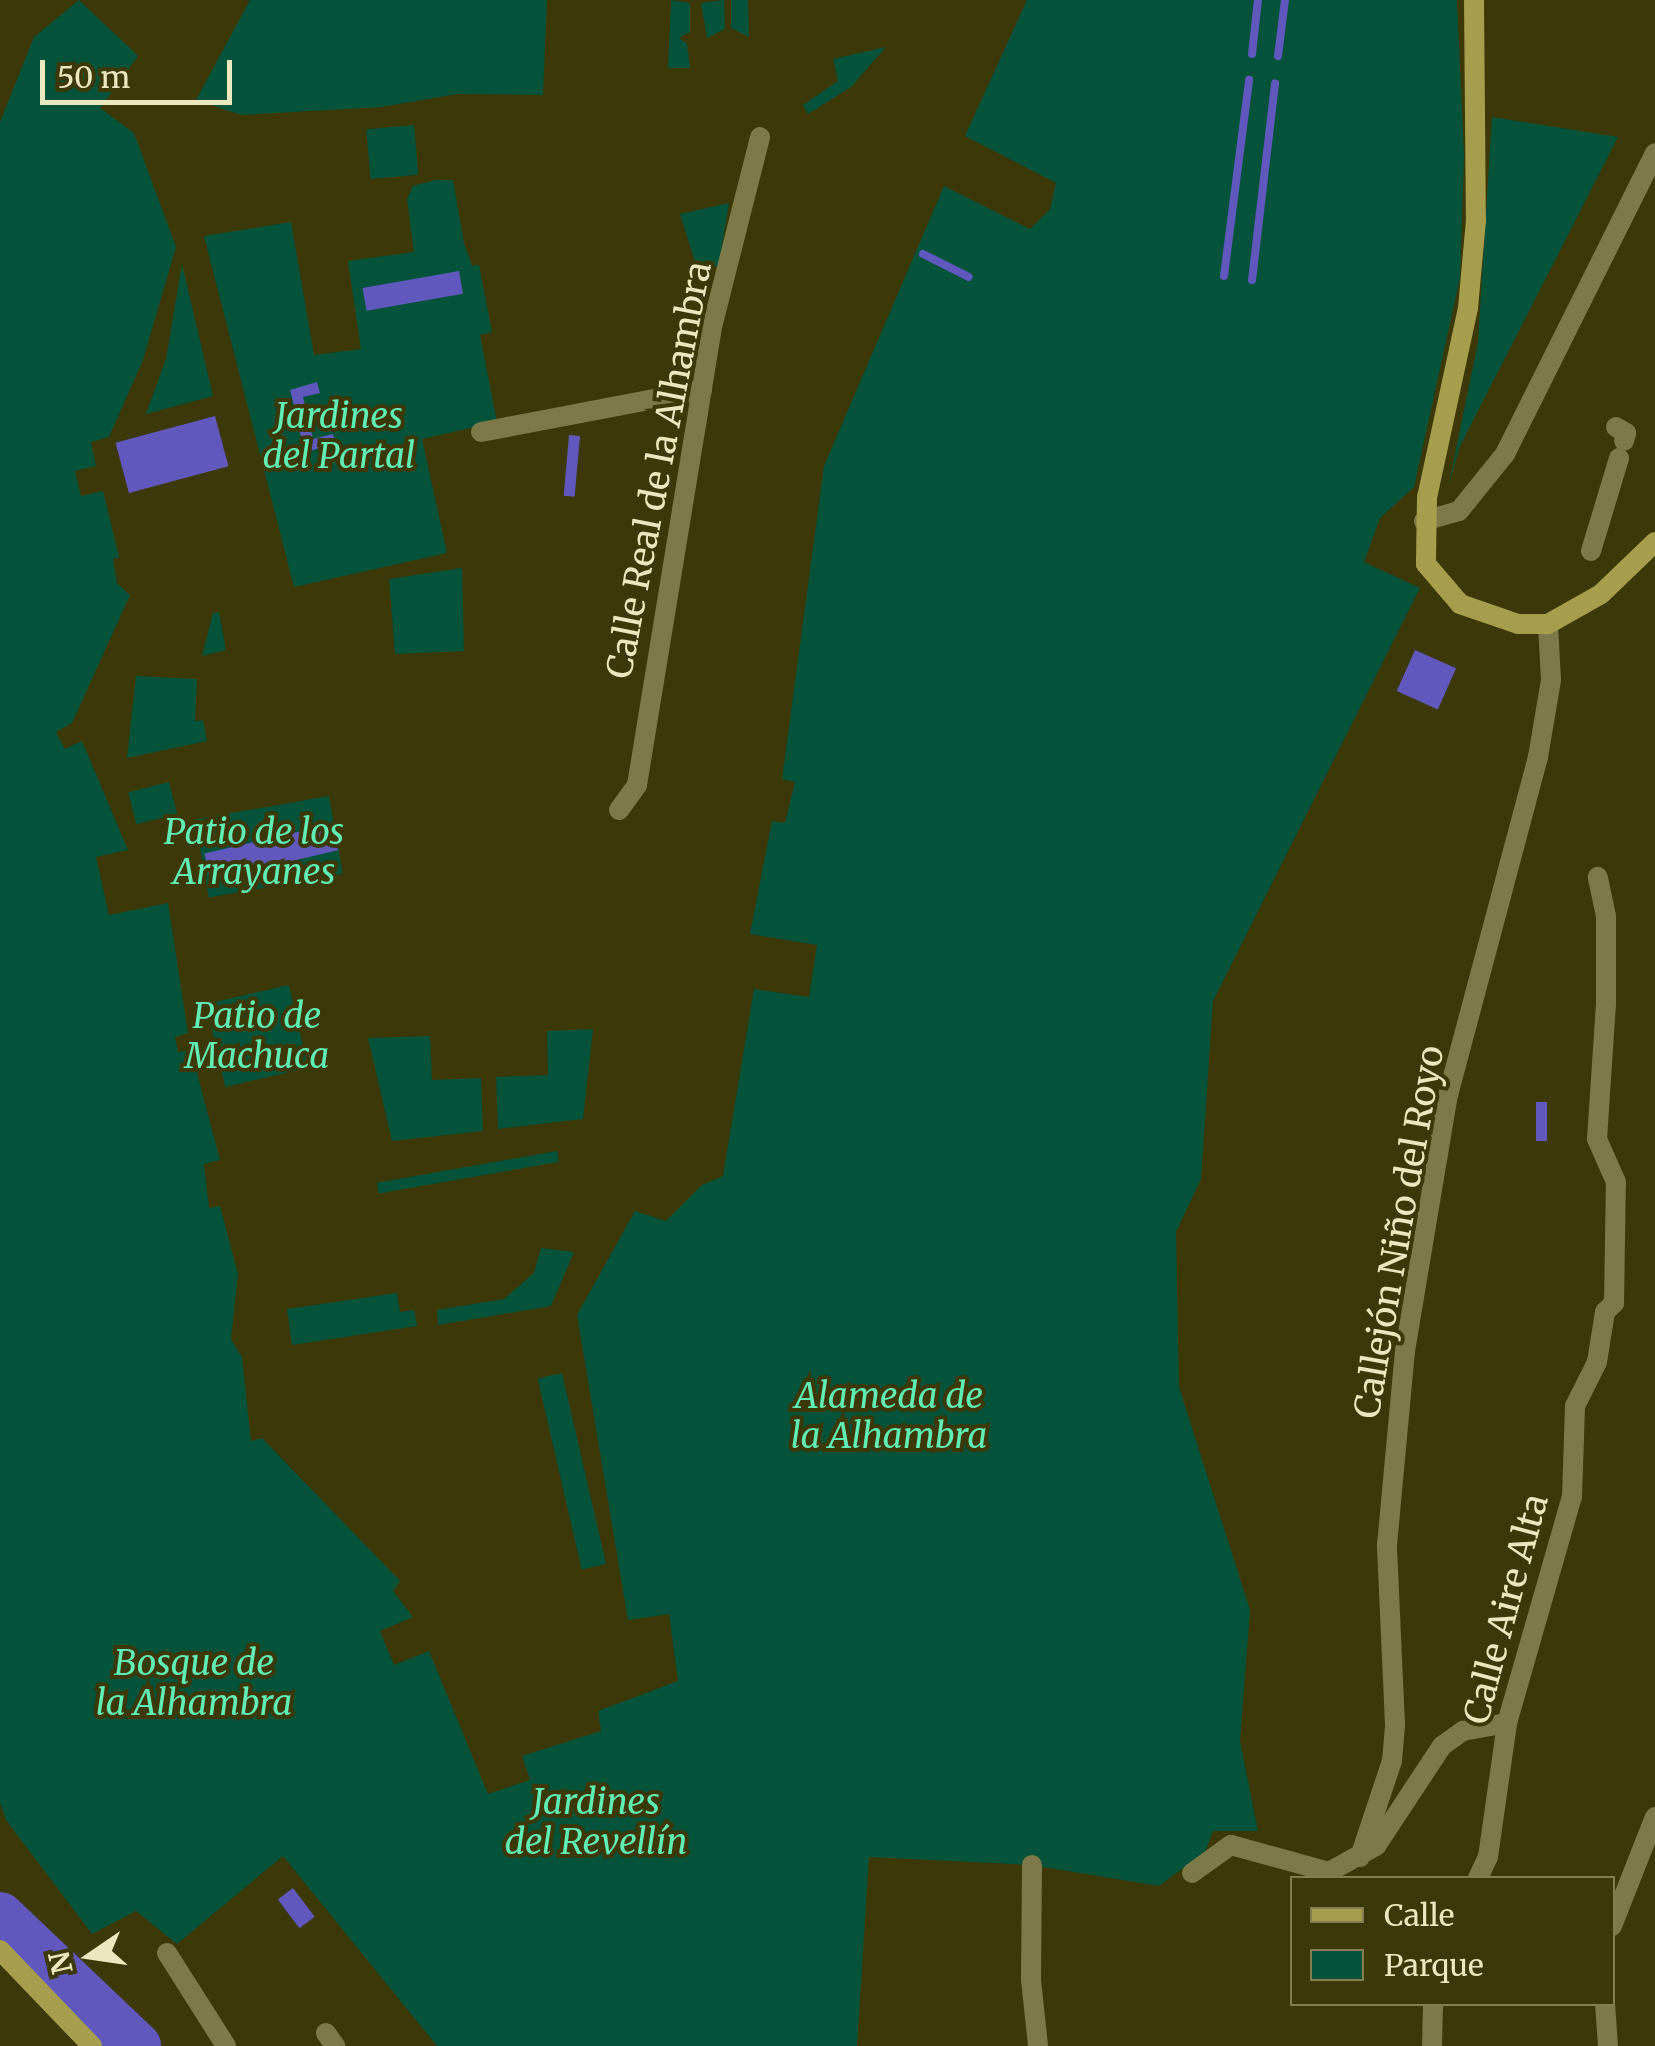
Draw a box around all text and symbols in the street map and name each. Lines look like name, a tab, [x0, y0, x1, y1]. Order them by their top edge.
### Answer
scale bar	[45, 40, 238, 102]
text: 50 m	[57, 58, 130, 96]
street label: Calle Real de la Alhambra	[598, 258, 720, 682]
park label: Jardines del Partal	[263, 395, 415, 477]
park label: Patio de los Arrayanes	[164, 811, 344, 893]
park label: Patio de Machuca	[185, 995, 329, 1077]
street label: Callejón Niño del Royo	[1346, 1042, 1452, 1422]
park label: Alameda de la Alhambra	[791, 1375, 987, 1457]
street label: Calle Aire Alta	[1455, 1489, 1557, 1729]
park label: Bosque de la Alhambra	[96, 1642, 292, 1724]
park label: Jardines del Revellín	[505, 1781, 687, 1863]
legend	[1290, 1876, 1615, 2006]
text: Calle	[1384, 1896, 1454, 1934]
north arrow	[40, 1906, 140, 2006]
text: Parque	[1384, 1946, 1484, 1984]
text: N	[41, 1948, 81, 1978]

